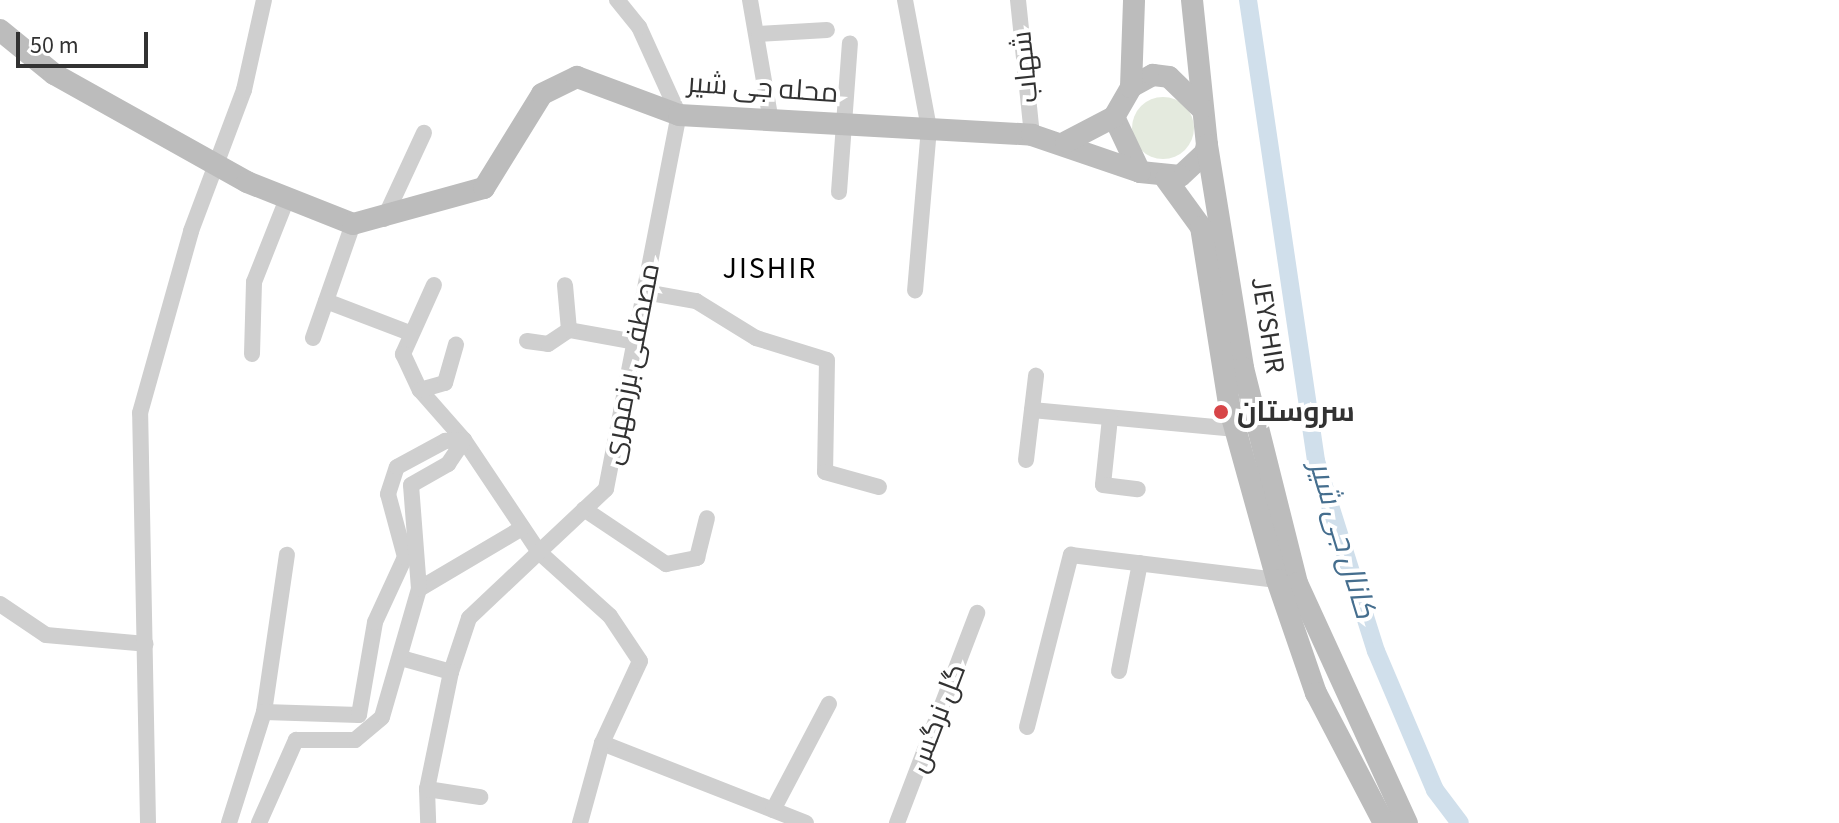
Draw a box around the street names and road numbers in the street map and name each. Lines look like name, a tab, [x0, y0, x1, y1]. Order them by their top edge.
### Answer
street label: شهاب	[1005, 29, 1045, 105]
street label: محله جی شیر	[687, 66, 839, 110]
street label: مصطفی برزمهری	[595, 261, 667, 467]
street label: JEYSHIR	[1244, 274, 1292, 376]
street label: گل نرگس	[901, 659, 973, 777]

